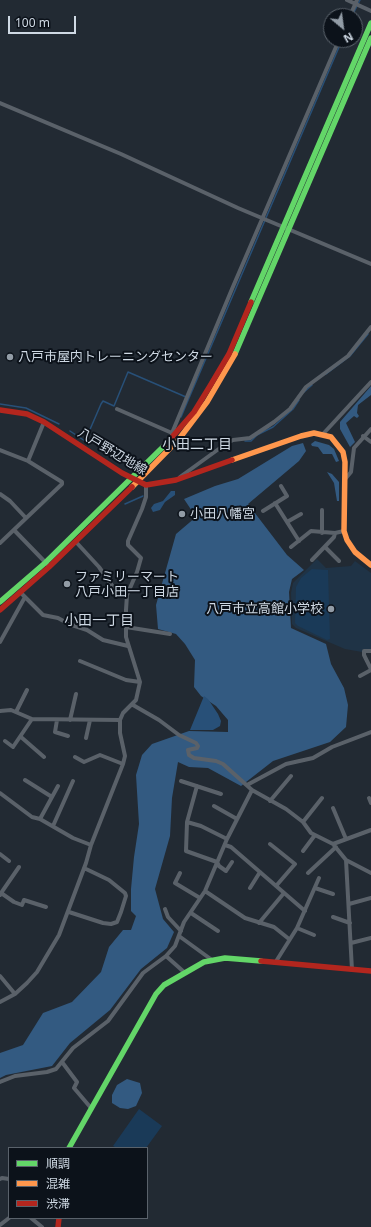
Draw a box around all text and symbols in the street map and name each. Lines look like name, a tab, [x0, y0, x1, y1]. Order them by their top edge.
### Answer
scale bar	[10, 8, 78, 34]
north arrow	[323, 8, 363, 48]
text: 100 m	[15, 14, 50, 31]
text: N	[341, 29, 356, 47]
place label: 八戸市屋内トレーニングセンター	[18, 349, 213, 365]
marker: 八戸市屋内トレーニングセンター	[5, 352, 15, 362]
street label: 八戸野辺地線	[75, 425, 149, 479]
district label: 小田二丁目	[162, 437, 232, 453]
place label: 小田八幡宮	[190, 506, 255, 522]
marker: 小田八幡宮	[177, 509, 187, 519]
place label: ファミリーマート 八戸小田一丁目店	[75, 569, 179, 600]
marker: ファミリーマート 八戸小田一丁目店	[62, 579, 72, 589]
place label: 八戸市立高館小学校	[206, 601, 323, 617]
marker: 八戸市立高館小学校	[326, 604, 336, 614]
district label: 小田一丁目	[64, 613, 134, 629]
legend	[8, 1147, 148, 1219]
text: 順調	[46, 1155, 70, 1172]
text: 混雑	[46, 1175, 70, 1192]
text: 渋滞	[46, 1195, 70, 1212]

